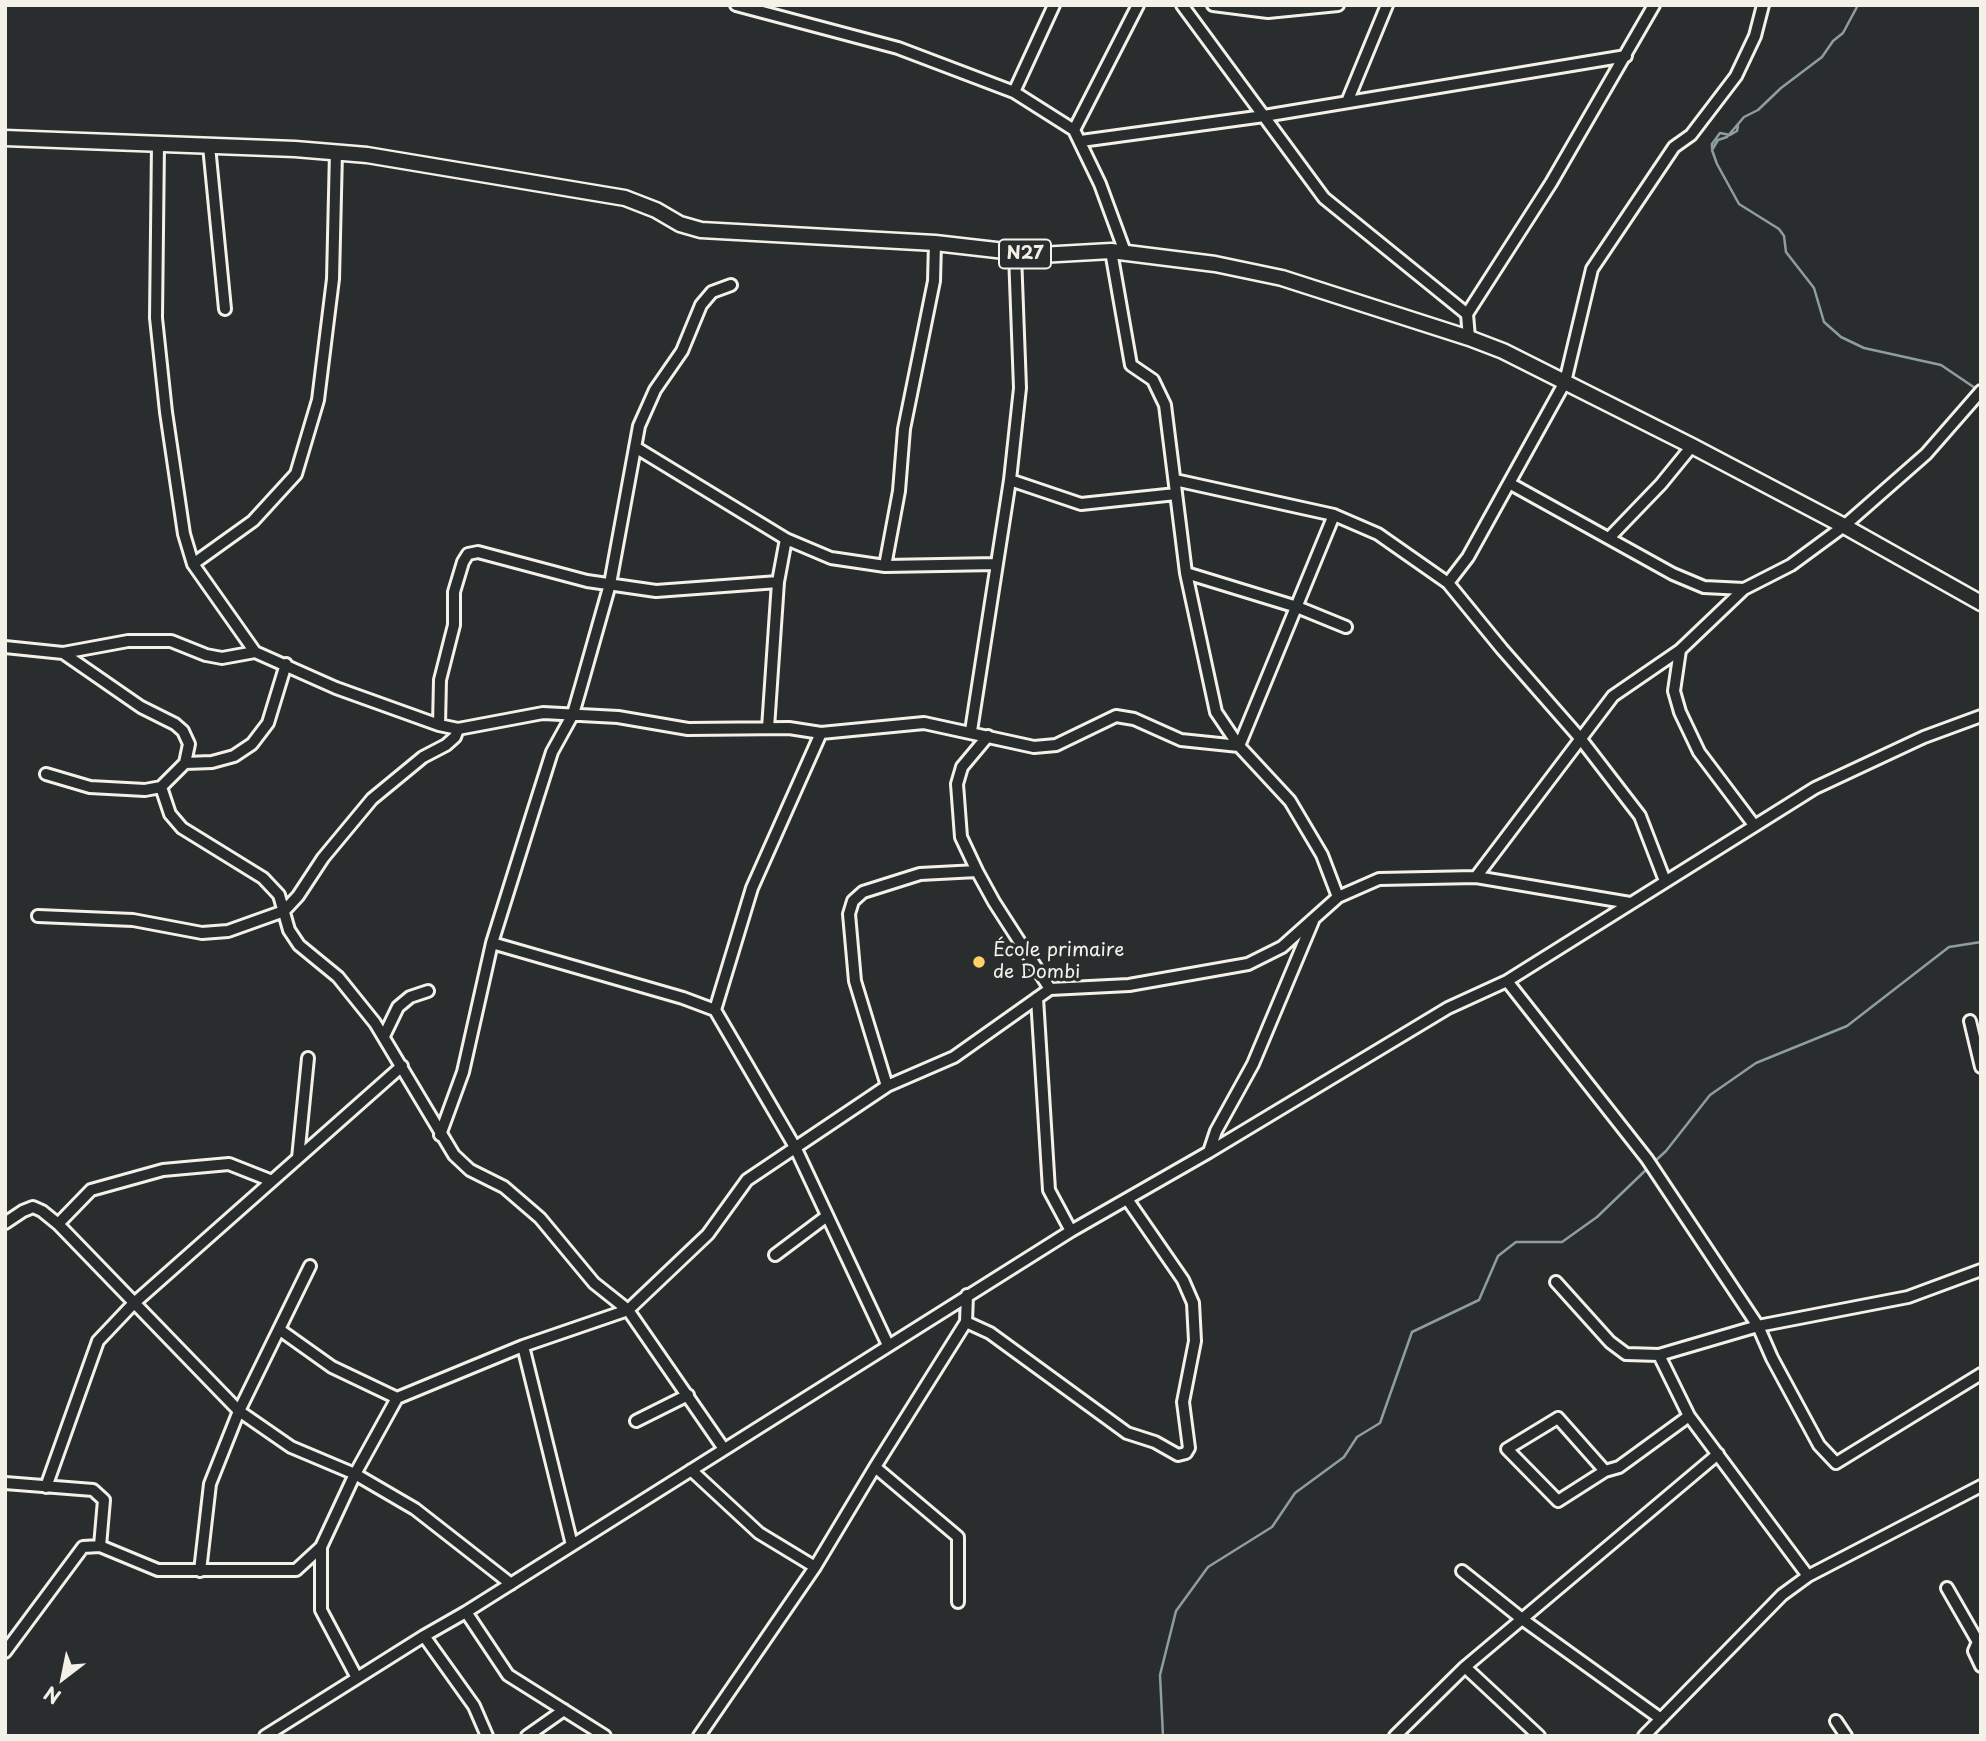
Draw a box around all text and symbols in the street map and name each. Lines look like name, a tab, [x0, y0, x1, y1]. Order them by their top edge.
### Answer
road number: N27	[999, 240, 1051, 268]
place label: École primaire de Dombi	[993, 940, 1124, 984]
marker: École primaire de Dombi	[971, 954, 987, 970]
north arrow	[28, 1643, 98, 1713]
text: N	[38, 1680, 66, 1712]

